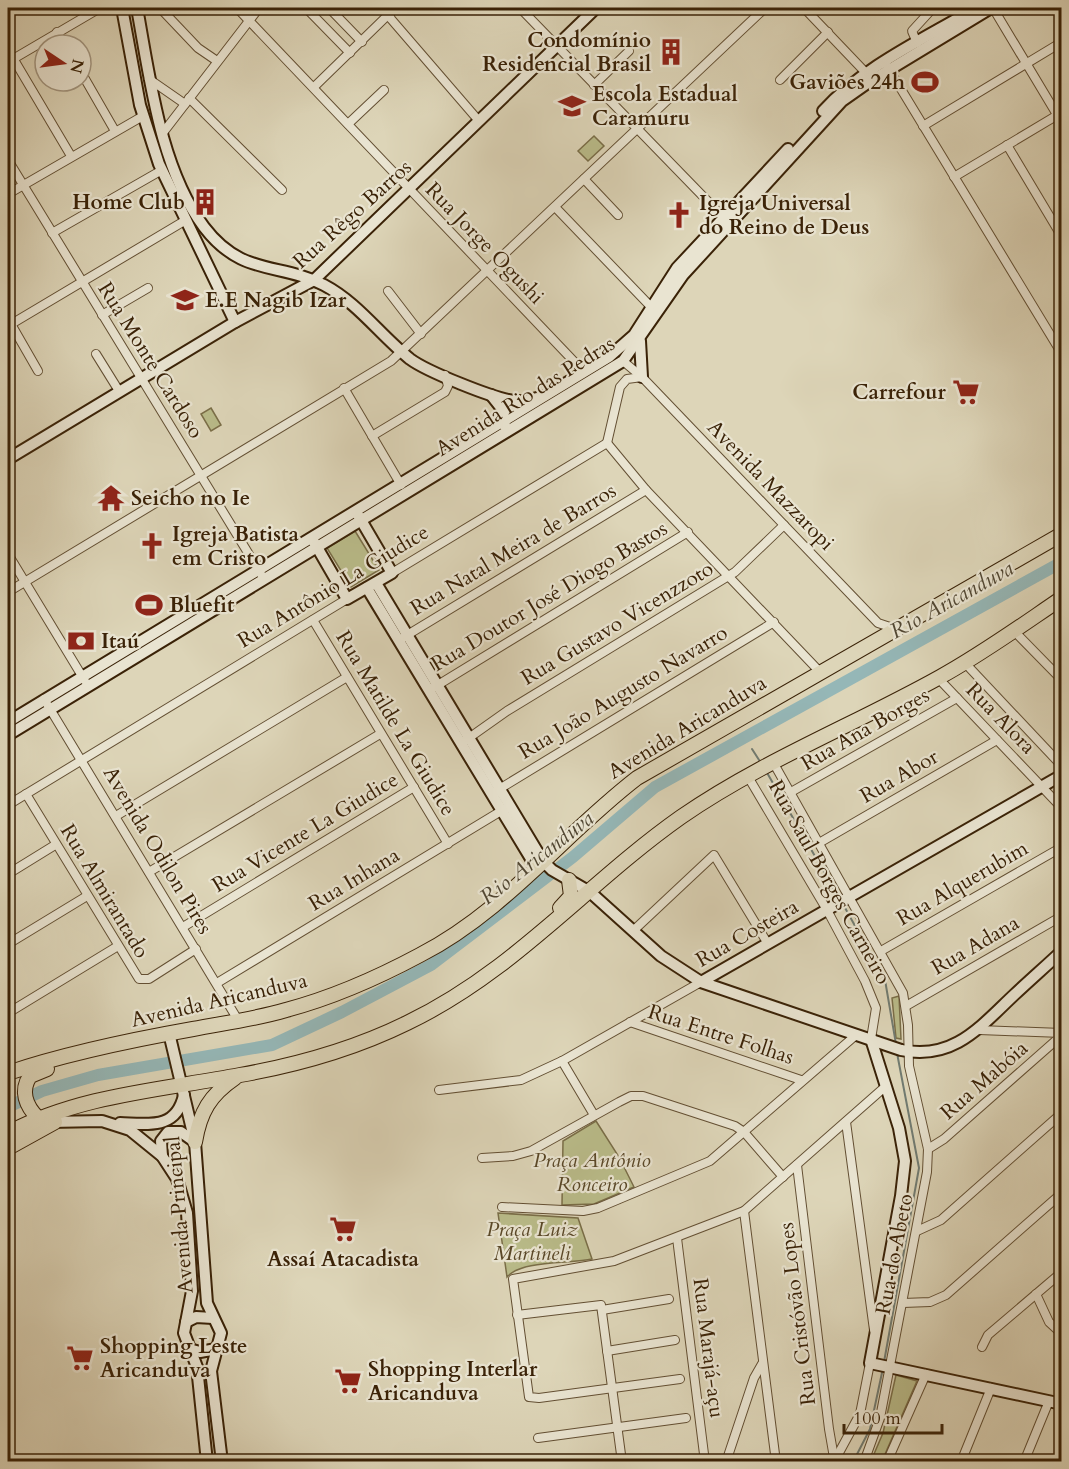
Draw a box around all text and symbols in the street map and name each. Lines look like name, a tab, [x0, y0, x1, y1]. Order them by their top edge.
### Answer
place label: Condomínio Residencial Brasil	[482, 26, 651, 79]
north arrow	[33, 33, 93, 93]
building icon: Condomínio Residencial Brasil	[656, 37, 686, 67]
text: N	[64, 57, 89, 75]
sports icon: Gaviões 24h	[910, 67, 940, 97]
place label: Gaviões 24h	[789, 68, 905, 97]
place label: Escola Estadual Caramuru	[592, 80, 738, 133]
school or university icon: Escola Estadual Caramuru	[557, 91, 587, 121]
street label: Rua Rêgo Barros	[287, 153, 418, 276]
street label: Rua Jorge Ogushi	[419, 176, 551, 311]
building icon: Home Club	[190, 187, 220, 217]
place label: Home Club	[72, 188, 185, 217]
place label: Igreja Universal do Reino de Deus	[699, 189, 869, 242]
church icon: Igreja Universal do Reino de Deus	[664, 200, 694, 230]
street label: Rua Monte Cardoso	[91, 277, 210, 444]
school or university icon: E.E Nagib Izar	[170, 285, 200, 315]
place label: E.E Nagib Izar	[205, 286, 347, 315]
street label: Avenida Rio das Pedras	[430, 330, 620, 463]
supermarket icon: Carrefour	[951, 377, 981, 407]
place label: Carrefour	[852, 378, 947, 407]
street label: Avenida Mazzaropi	[701, 414, 841, 557]
street label: Rua Natal Meira de Barros	[405, 476, 622, 622]
temple icon: Seicho no Ie	[96, 483, 126, 513]
place label: Seicho no Ie	[131, 484, 250, 513]
street label: Rua Doutor José Diogo Bastos	[426, 514, 673, 679]
street label: Rua Antônio La Giudice	[232, 518, 434, 655]
place label: Igreja Batista em Cristo	[172, 520, 299, 573]
church icon: Igreja Batista em Cristo	[137, 531, 167, 561]
water label: Rio Aricanduva	[884, 553, 1019, 646]
street label: Rua Gustavo Vicenzzoto	[516, 554, 719, 692]
sports icon: Bluefit	[134, 590, 164, 620]
place label: Bluefit	[169, 591, 235, 620]
street label: Rua João Augusto Navarro	[513, 618, 733, 766]
street label: Rua Matilde La Giudice	[329, 625, 462, 821]
bank icon: Itaú	[66, 626, 96, 656]
place label: Itaú	[101, 627, 139, 656]
street label: Avenida Aricanduva	[603, 669, 772, 786]
street label: Rua Alora	[959, 676, 1042, 760]
street label: Rua Ana Borges	[796, 681, 935, 778]
street label: Rua Abor	[855, 742, 944, 810]
street label: Avenida Odilon Pires	[96, 761, 219, 940]
street label: Rua Vicente La Giudice	[207, 765, 404, 900]
street label: Rua Saul Borges Carneiro	[761, 775, 898, 990]
water label: Rio Aricanduva	[473, 804, 600, 912]
street label: Rua Almirantado	[53, 819, 156, 964]
street label: Rua Alquerubim	[891, 834, 1034, 933]
street label: Rua Inhana	[303, 841, 405, 918]
street label: Rua Costeira	[691, 892, 804, 975]
street label: Rua Adana	[926, 909, 1025, 982]
street label: Avenida Aricanduva	[128, 966, 310, 1035]
street label: Rua Entre Folhas	[644, 997, 797, 1072]
street label: Rua Mabóia	[934, 1034, 1034, 1127]
street label: Avenida Principal	[158, 1135, 201, 1295]
park label: Praça Antônio Ronceiro	[533, 1146, 651, 1199]
street label: Rua do Abeto	[869, 1191, 920, 1317]
supermarket icon: Assaí Atacadista	[328, 1214, 358, 1244]
park label: Praça Luiz Martineli	[486, 1215, 578, 1268]
street label: Rua Cristóvão Lopes	[772, 1221, 823, 1407]
place label: Assaí Atacadista	[267, 1245, 420, 1274]
street label: Rua Marajá-açu	[686, 1276, 731, 1420]
place label: Shopping Leste Aricanduva	[100, 1332, 247, 1385]
supermarket icon: Shopping Leste Aricanduva	[65, 1343, 95, 1373]
place label: Shopping Interlar Aricanduva	[368, 1355, 538, 1408]
supermarket icon: Shopping Interlar Aricanduva	[333, 1366, 363, 1396]
scale bar	[844, 1397, 942, 1435]
text: 100 m	[853, 1406, 901, 1431]

